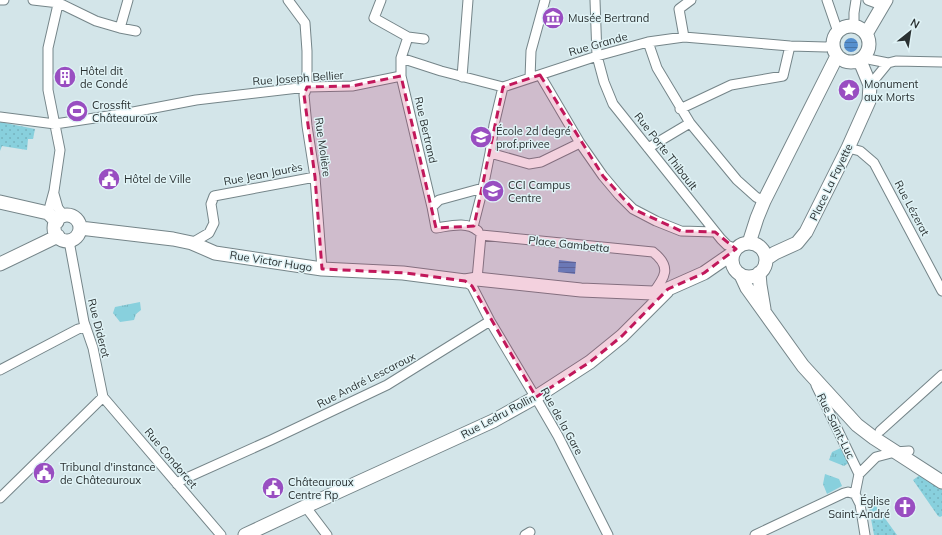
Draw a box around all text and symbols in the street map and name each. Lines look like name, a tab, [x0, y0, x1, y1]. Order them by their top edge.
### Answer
museum icon: Musée Bertrand	[540, 5, 566, 31]
place label: Musée Bertrand	[568, 11, 649, 25]
north arrow	[890, 12, 930, 52]
text: N	[908, 15, 922, 31]
street label: Rue Grande	[567, 29, 629, 59]
building icon: Hôtel dit de Condé	[52, 64, 78, 90]
place label: Hôtel dit de Condé	[80, 64, 128, 91]
street label: Rue Joseph Bellier	[252, 68, 344, 88]
place icon: Monument aux Morts	[836, 77, 862, 103]
place label: Monument aux Morts	[864, 77, 919, 104]
street label: Rue Bertrand	[412, 95, 440, 165]
sports icon: Crossfit Châteauroux	[64, 98, 90, 124]
place label: Crossfit Châteauroux	[92, 98, 158, 125]
street label: Rue Porte Thibault	[631, 109, 701, 193]
street label: Rue Molière	[312, 116, 334, 178]
school or university icon: École 2d degré prof.privee	[468, 124, 494, 150]
place label: École 2d degré prof.privee	[496, 124, 571, 151]
street label: Place La Fayette	[806, 141, 856, 223]
street label: Rue Jean Jaurès	[222, 159, 304, 189]
public building icon: Hôtel de Ville	[96, 166, 122, 192]
place label: Hôtel de Ville	[124, 172, 191, 186]
school or university icon: CCI Campus Centre	[480, 178, 506, 204]
place label: CCI Campus Centre	[508, 178, 571, 205]
street label: Rue Lézerat	[892, 178, 932, 238]
street label: Place Gambetta	[528, 233, 610, 255]
street label: Rue Victor Hugo	[229, 248, 313, 274]
street label: Rue Diderot	[85, 297, 113, 359]
street label: Rue André Lescaroux	[314, 349, 418, 411]
street label: Rue de la Gare	[538, 385, 586, 457]
street label: Rue Ledru Rollin	[458, 390, 538, 442]
street label: Rue Saint-Luc	[814, 391, 858, 462]
street label: Rue Condorcet	[142, 425, 200, 491]
public building icon: Tribunal d'instance de Châteauroux	[31, 460, 57, 486]
place label: Tribunal d'instance de Châteauroux	[60, 460, 156, 487]
public building icon: Châteauroux Centre Rp	[260, 475, 286, 501]
place label: Châteauroux Centre Rp	[288, 475, 354, 502]
place label: Église Saint-André	[828, 494, 890, 521]
church icon: Église Saint-André	[892, 494, 918, 520]

